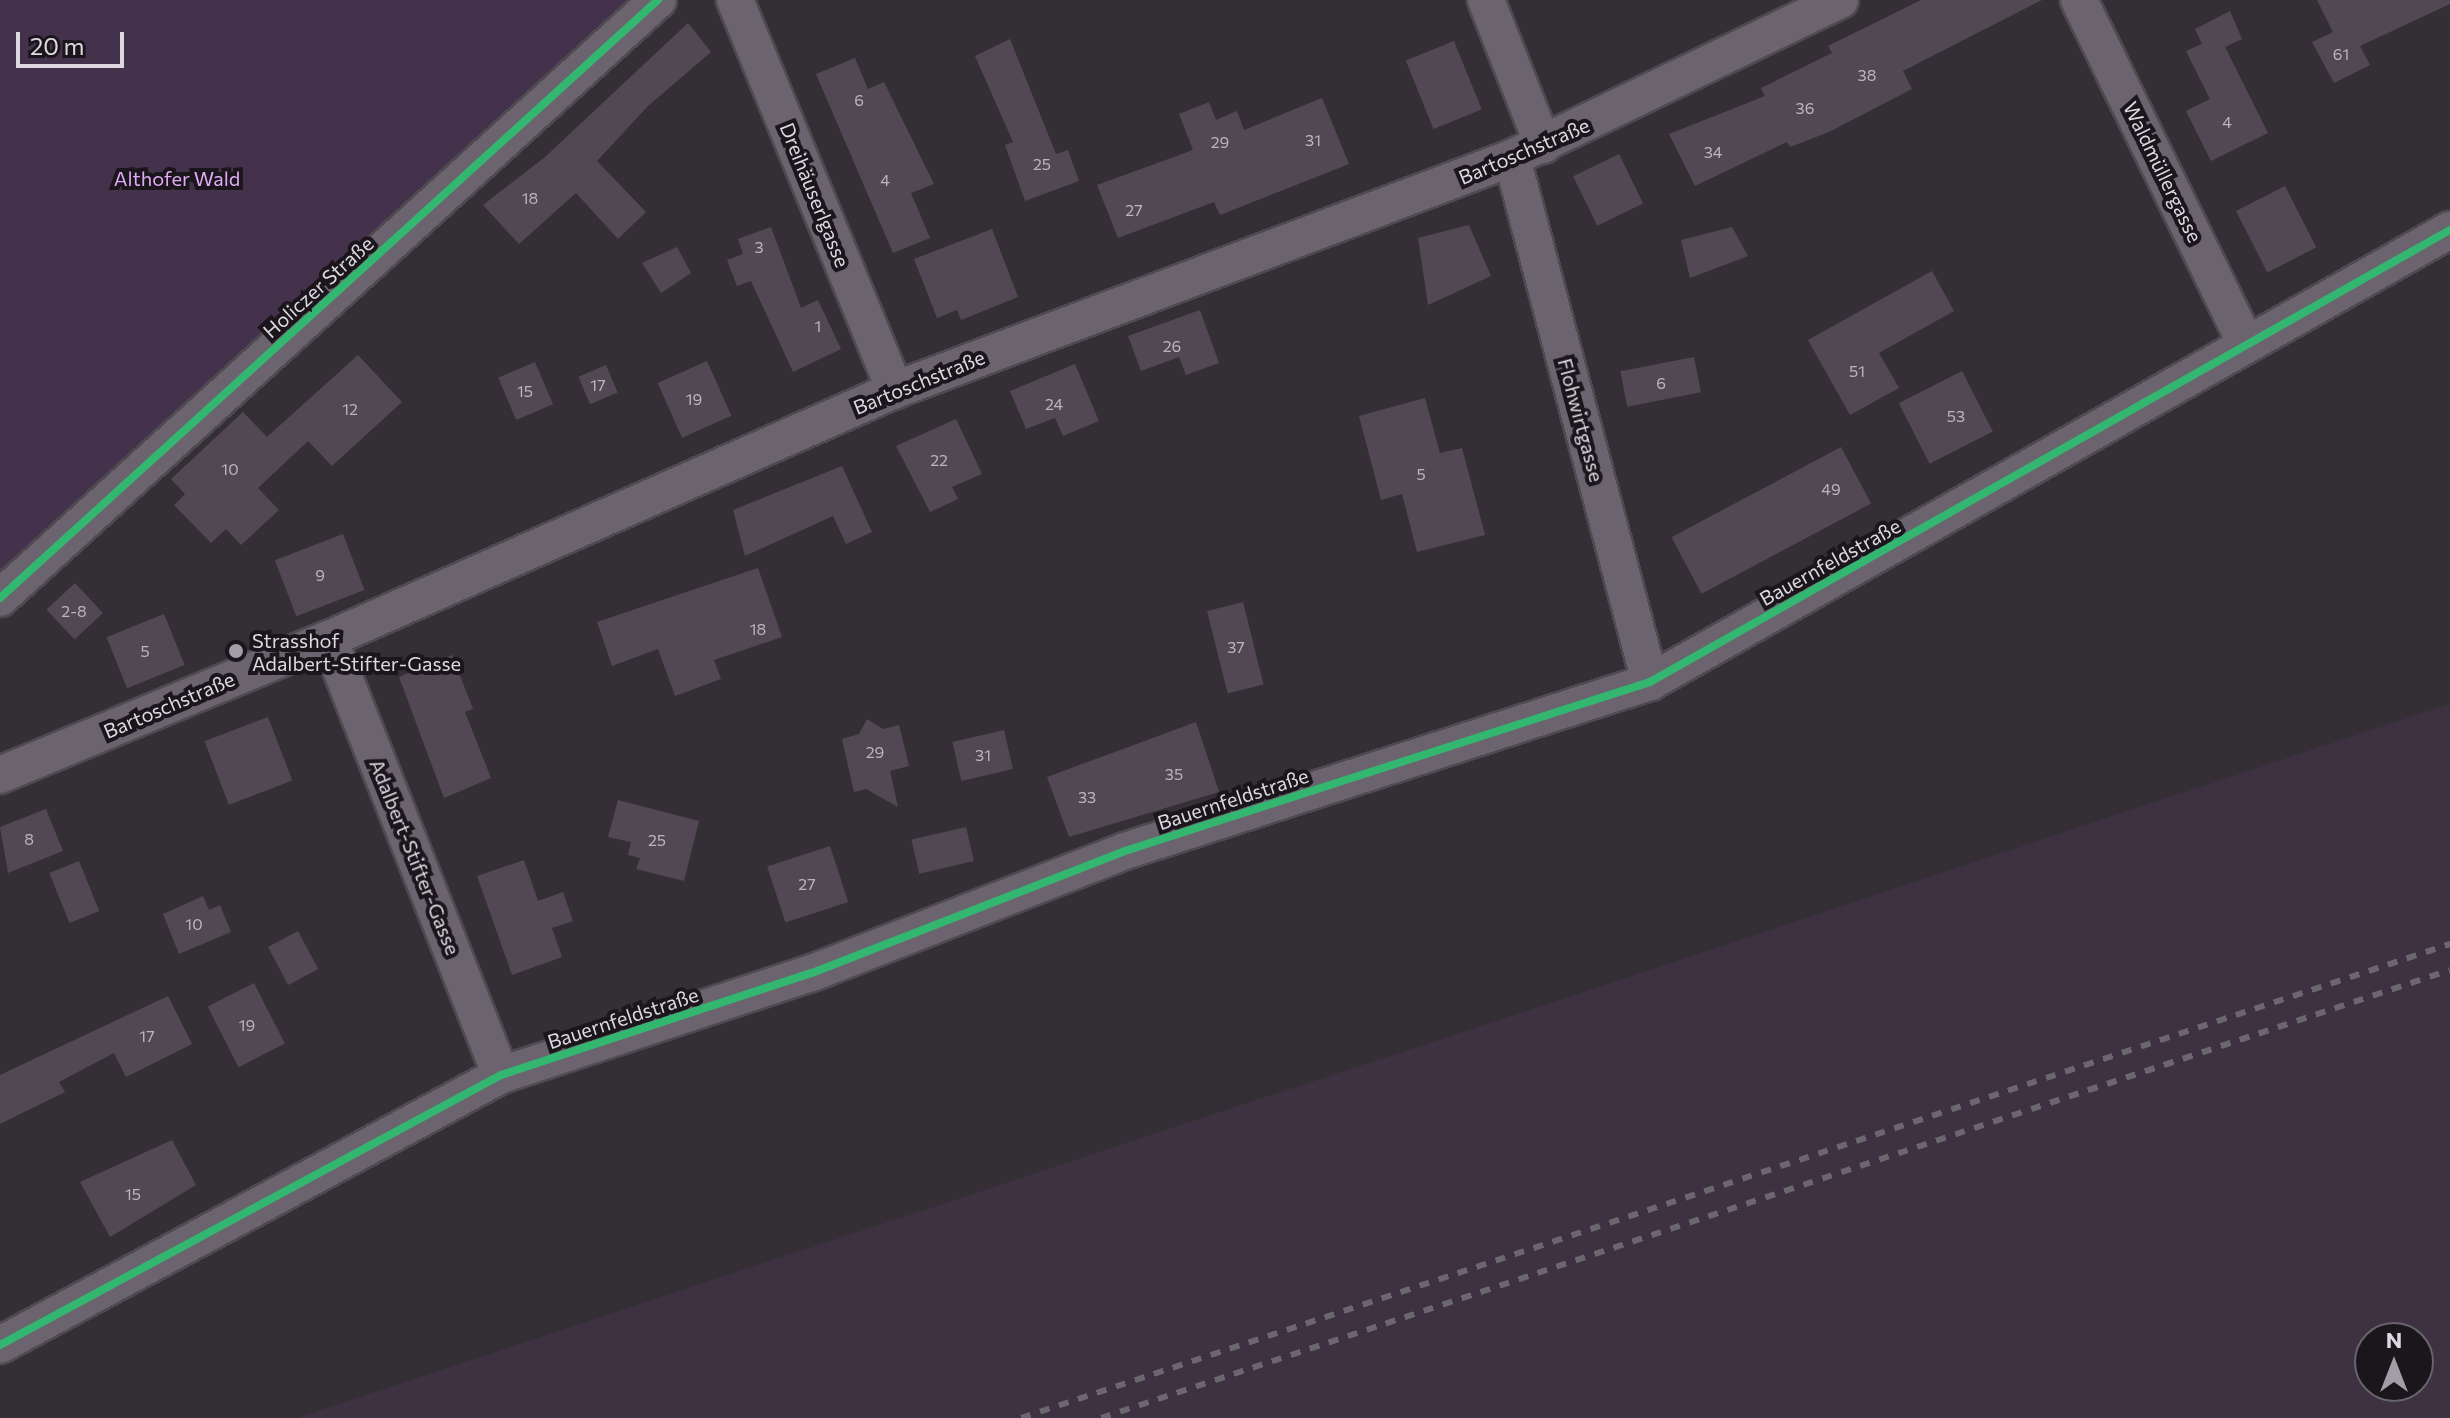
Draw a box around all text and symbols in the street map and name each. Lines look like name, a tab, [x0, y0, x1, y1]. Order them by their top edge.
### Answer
scale bar	[20, 16, 128, 66]
text: 20 m	[30, 31, 84, 60]
house number: 61	[2333, 44, 2349, 64]
house number: 38	[1858, 65, 1876, 85]
house number: 6	[854, 90, 864, 110]
house number: 36	[1796, 98, 1814, 118]
street label: Waldmüllergasse	[2119, 98, 2207, 246]
house number: 4	[2222, 112, 2232, 132]
street label: Bartoschstraße	[1455, 113, 1593, 189]
street label: Dreihäuserlgasse	[775, 119, 855, 271]
house number: 31	[1305, 130, 1321, 150]
house number: 29	[1211, 132, 1229, 152]
house number: 34	[1704, 142, 1722, 162]
house number: 25	[1033, 154, 1051, 174]
park label: Althofer Wald	[114, 166, 240, 190]
house number: 4	[880, 170, 890, 190]
house number: 18	[522, 188, 538, 208]
house number: 27	[1125, 200, 1143, 220]
street label: Holiczer Straße	[258, 231, 378, 343]
house number: 3	[754, 237, 764, 257]
house number: 1	[815, 316, 821, 336]
house number: 26	[1163, 336, 1181, 356]
street label: Bartoschstraße	[850, 345, 988, 419]
street label: Flohwirtgasse	[1553, 356, 1609, 484]
house number: 51	[1849, 361, 1865, 381]
house number: 6	[1656, 373, 1666, 393]
house number: 17	[590, 375, 606, 395]
house number: 15	[517, 381, 533, 401]
house number: 19	[686, 389, 702, 409]
house number: 24	[1045, 394, 1063, 414]
house number: 12	[342, 399, 358, 419]
house number: 53	[1947, 406, 1965, 426]
house number: 22	[930, 450, 948, 470]
house number: 10	[221, 459, 239, 479]
house number: 5	[1416, 464, 1426, 484]
house number: 49	[1821, 479, 1841, 499]
street label: Bauernfeldstraße	[1755, 513, 1905, 611]
house number: 9	[315, 565, 325, 585]
house number: 2-8	[61, 601, 87, 621]
house number: 18	[750, 619, 766, 639]
place label: Strasshof Adalbert-Stifter-Gasse	[252, 628, 461, 675]
house number: 37	[1227, 637, 1245, 657]
house number: 5	[140, 641, 150, 661]
marker: Strasshof Adalbert-Stifter-Gasse	[227, 642, 245, 660]
street label: Bartoschstraße	[100, 667, 238, 743]
house number: 29	[866, 742, 884, 762]
house number: 31	[975, 745, 991, 765]
street label: Adalbert-Stifter-Gasse	[365, 756, 465, 958]
street label: Bauernfeldstraße	[1154, 763, 1312, 835]
house number: 35	[1165, 764, 1183, 784]
house number: 33	[1078, 787, 1096, 807]
house number: 8	[24, 829, 34, 849]
house number: 25	[648, 830, 666, 850]
house number: 27	[798, 874, 816, 894]
house number: 10	[185, 914, 203, 934]
street label: Bauernfeldstraße	[544, 982, 702, 1054]
house number: 19	[239, 1015, 255, 1035]
house number: 17	[139, 1026, 155, 1046]
house number: 15	[125, 1184, 141, 1204]
north arrow	[2354, 1322, 2434, 1402]
text: N	[2386, 1326, 2402, 1353]

